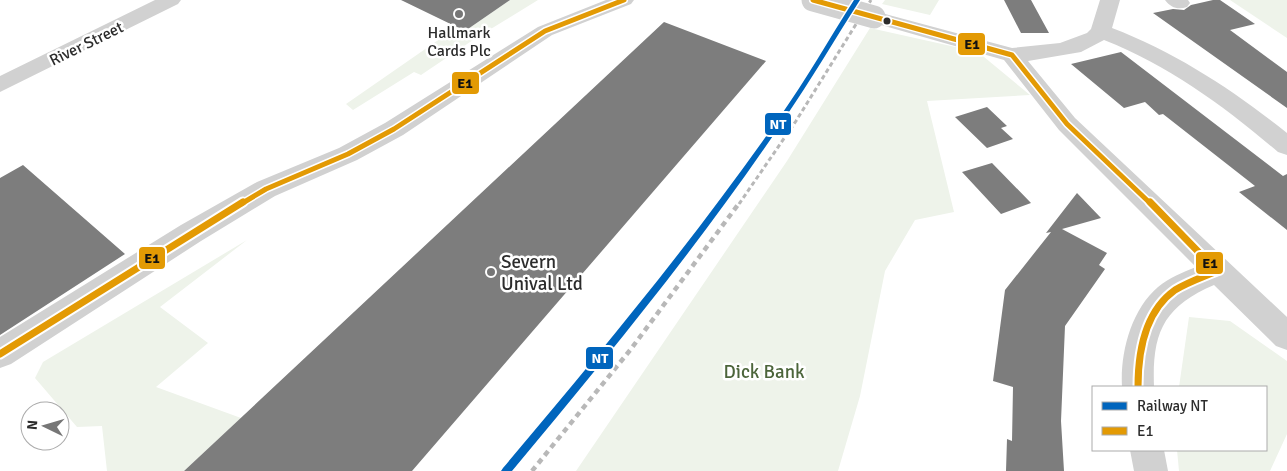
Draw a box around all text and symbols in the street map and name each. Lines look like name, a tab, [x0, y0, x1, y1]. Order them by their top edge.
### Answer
marker: Hallmark Cards Plc	[453, 8, 465, 20]
unlabelled marker	[882, 16, 892, 26]
street label: River Street	[46, 17, 127, 70]
place label: Hallmark Cards Plc	[427, 23, 491, 61]
line badge: E1	[957, 32, 986, 56]
text: E1	[964, 36, 980, 53]
line badge: E1	[451, 71, 480, 95]
text: E1	[457, 75, 473, 92]
line badge: NT	[764, 112, 792, 136]
text: NT	[770, 116, 787, 133]
line badge: E1	[138, 246, 166, 270]
text: E1	[144, 250, 160, 267]
place label: Severn Unival Ltd	[501, 250, 583, 296]
line badge: E1	[1195, 251, 1224, 275]
text: E1	[1202, 255, 1218, 272]
marker: Severn Unival Ltd	[485, 266, 497, 278]
line badge: NT	[585, 346, 614, 370]
text: NT	[592, 350, 609, 367]
park label: Dick Bank	[723, 360, 805, 384]
legend	[1092, 386, 1267, 451]
text: Railway NT	[1137, 397, 1208, 415]
north arrow	[20, 401, 70, 451]
text: N	[24, 419, 41, 431]
text: E1	[1137, 422, 1154, 440]

